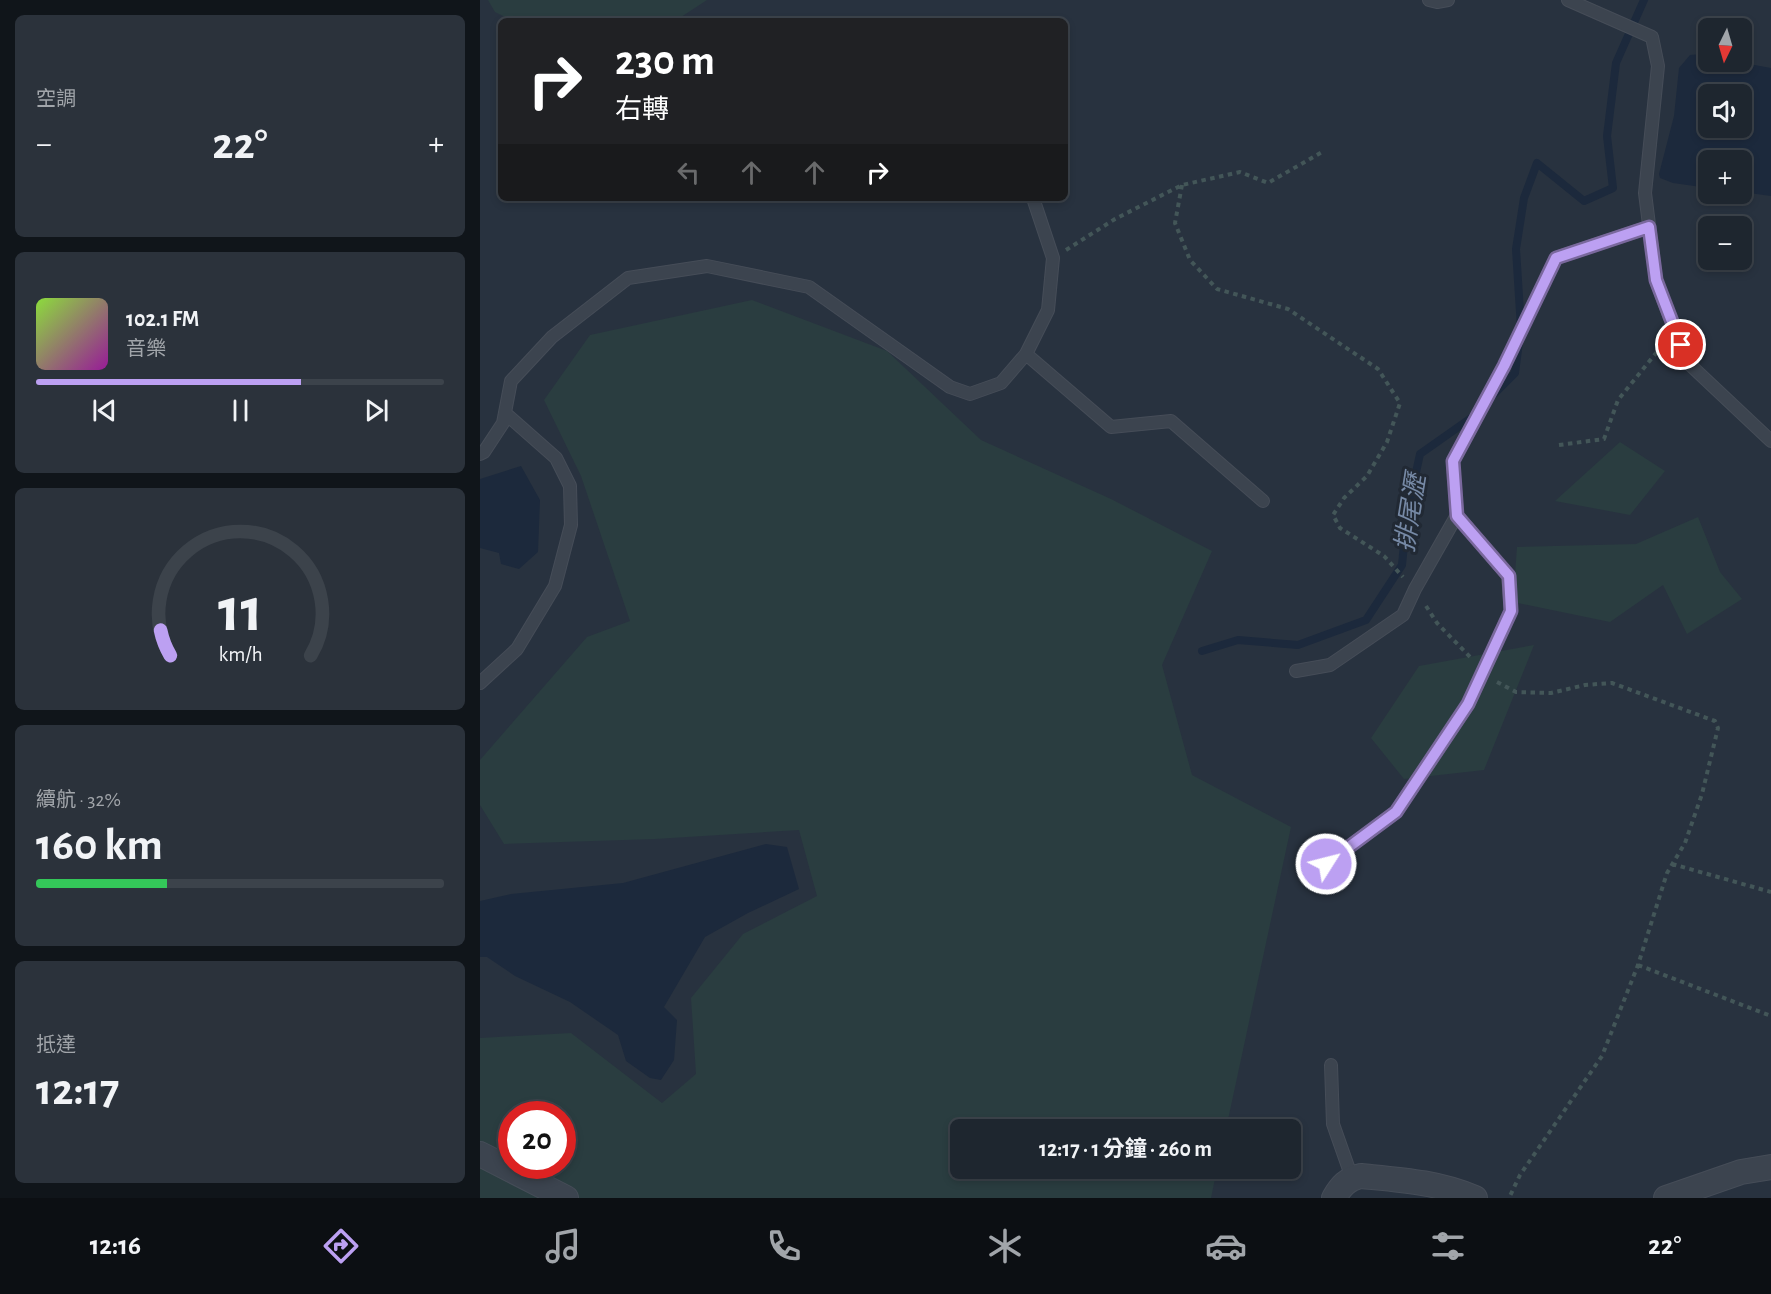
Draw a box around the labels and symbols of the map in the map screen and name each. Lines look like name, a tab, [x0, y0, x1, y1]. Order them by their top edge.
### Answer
north arrow	[1698, 18, 1752, 72]
pin	[1655, 319, 1706, 370]
water label: 排尾瀝	[1391, 469, 1431, 554]
position arrow	[1294, 832, 1358, 896]
speed limit sign: 20	[498, 1101, 576, 1179]

